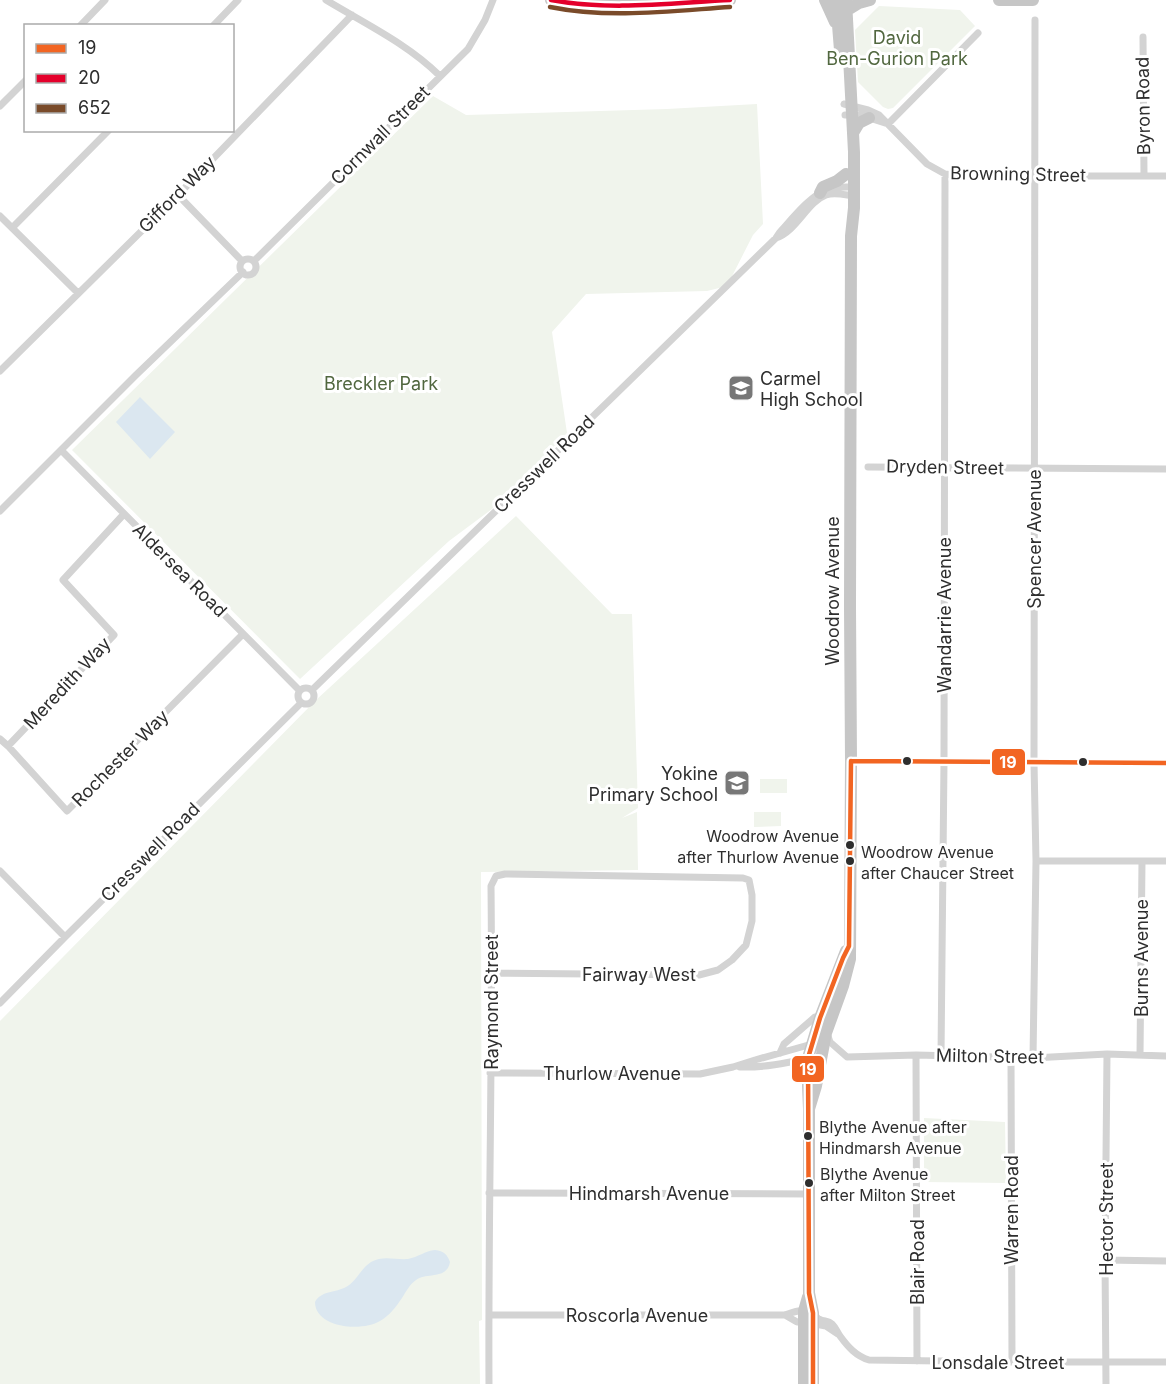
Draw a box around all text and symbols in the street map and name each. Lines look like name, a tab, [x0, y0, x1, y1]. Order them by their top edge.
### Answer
legend	[24, 24, 234, 132]
park label: David Ben-Gurion Park	[826, 27, 968, 69]
text: 19	[78, 37, 96, 58]
street label: Byron Road	[1132, 57, 1154, 155]
text: 20	[78, 67, 100, 88]
street label: Cornwall Street	[326, 81, 434, 189]
text: 652	[78, 97, 111, 118]
street label: Gifford Way	[134, 151, 220, 237]
street label: Browning Street	[950, 162, 1086, 186]
place label: Carmel High School	[760, 368, 863, 410]
park label: Breckler Park	[324, 373, 438, 394]
school or university icon: Carmel High School	[726, 373, 756, 403]
street label: Cresswell Road	[490, 411, 598, 517]
street label: Dryden Street	[886, 455, 1004, 479]
street label: Spencer Avenue	[1024, 469, 1045, 609]
street label: Woodrow Avenue	[822, 516, 843, 666]
street label: Aldersea Road	[129, 519, 231, 621]
street label: Wandarrie Avenue	[934, 537, 955, 693]
street label: Meredith Way	[19, 633, 115, 733]
street label: Rochester Way	[67, 705, 173, 811]
line badge: 19	[991, 748, 1026, 776]
text: 19	[999, 752, 1017, 772]
unlabelled marker	[901, 755, 913, 767]
unlabelled marker	[1077, 756, 1089, 768]
place label: Yokine Primary School	[589, 763, 718, 805]
school or university icon: Yokine Primary School	[722, 768, 752, 798]
street label: Cresswell Road	[96, 798, 204, 906]
place label: Woodrow Avenue after Thurlow Avenue	[677, 826, 839, 867]
marker: Woodrow Avenue after Thurlow Avenue	[844, 839, 856, 851]
place label: Woodrow Avenue after Chaucer Street	[861, 842, 1014, 883]
marker: Woodrow Avenue after Chaucer Street	[844, 855, 856, 867]
street label: Burns Avenue	[1131, 899, 1152, 1017]
street label: Raymond Street	[481, 934, 502, 1070]
street label: Fairway West	[582, 964, 696, 985]
street label: Milton Street	[936, 1045, 1044, 1067]
line badge: 19	[791, 1055, 825, 1083]
text: 19	[799, 1059, 817, 1079]
street label: Thurlow Avenue	[543, 1063, 681, 1084]
place label: Blythe Avenue after Hindmarsh Avenue	[819, 1117, 967, 1158]
marker: Blythe Avenue after Hindmarsh Avenue	[802, 1130, 814, 1142]
street label: Warren Road	[1001, 1155, 1022, 1265]
street label: Hector Street	[1096, 1162, 1117, 1276]
place label: Blythe Avenue after Milton Street	[820, 1164, 956, 1205]
marker: Blythe Avenue after Milton Street	[803, 1177, 815, 1189]
street label: Hindmarsh Avenue	[569, 1183, 729, 1204]
street label: Blair Road	[907, 1219, 928, 1305]
street label: Roscorla Avenue	[566, 1305, 708, 1326]
street label: Lonsdale Street	[932, 1352, 1065, 1373]

